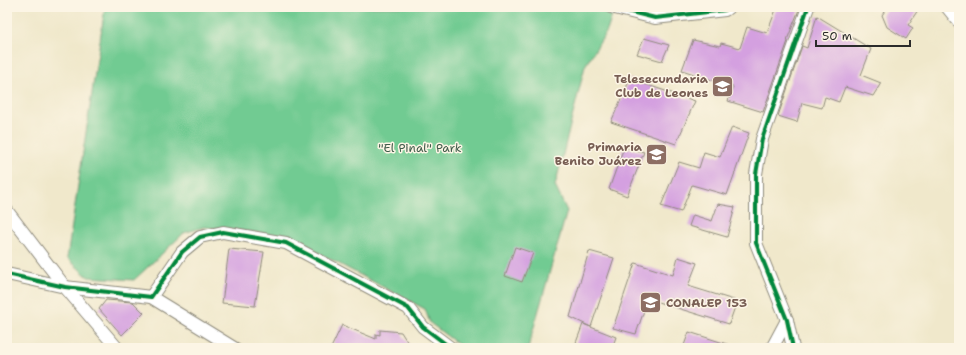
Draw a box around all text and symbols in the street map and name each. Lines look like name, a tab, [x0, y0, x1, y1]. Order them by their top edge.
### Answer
scale bar	[816, 22, 910, 48]
text: 50 m	[822, 28, 852, 44]
place label: Telesecundaria Club de Leones	[614, 71, 709, 101]
school or university icon: Telesecundaria Club de Leones	[710, 73, 736, 99]
place label: Primaria Benito Juárez	[555, 139, 643, 169]
park label: "El Pinal" Park	[378, 140, 462, 156]
school or university icon: Primaria Benito Juárez	[644, 141, 670, 167]
school or university icon: CONALEP 153	[637, 290, 663, 316]
place label: CONALEP 153	[666, 295, 747, 311]

